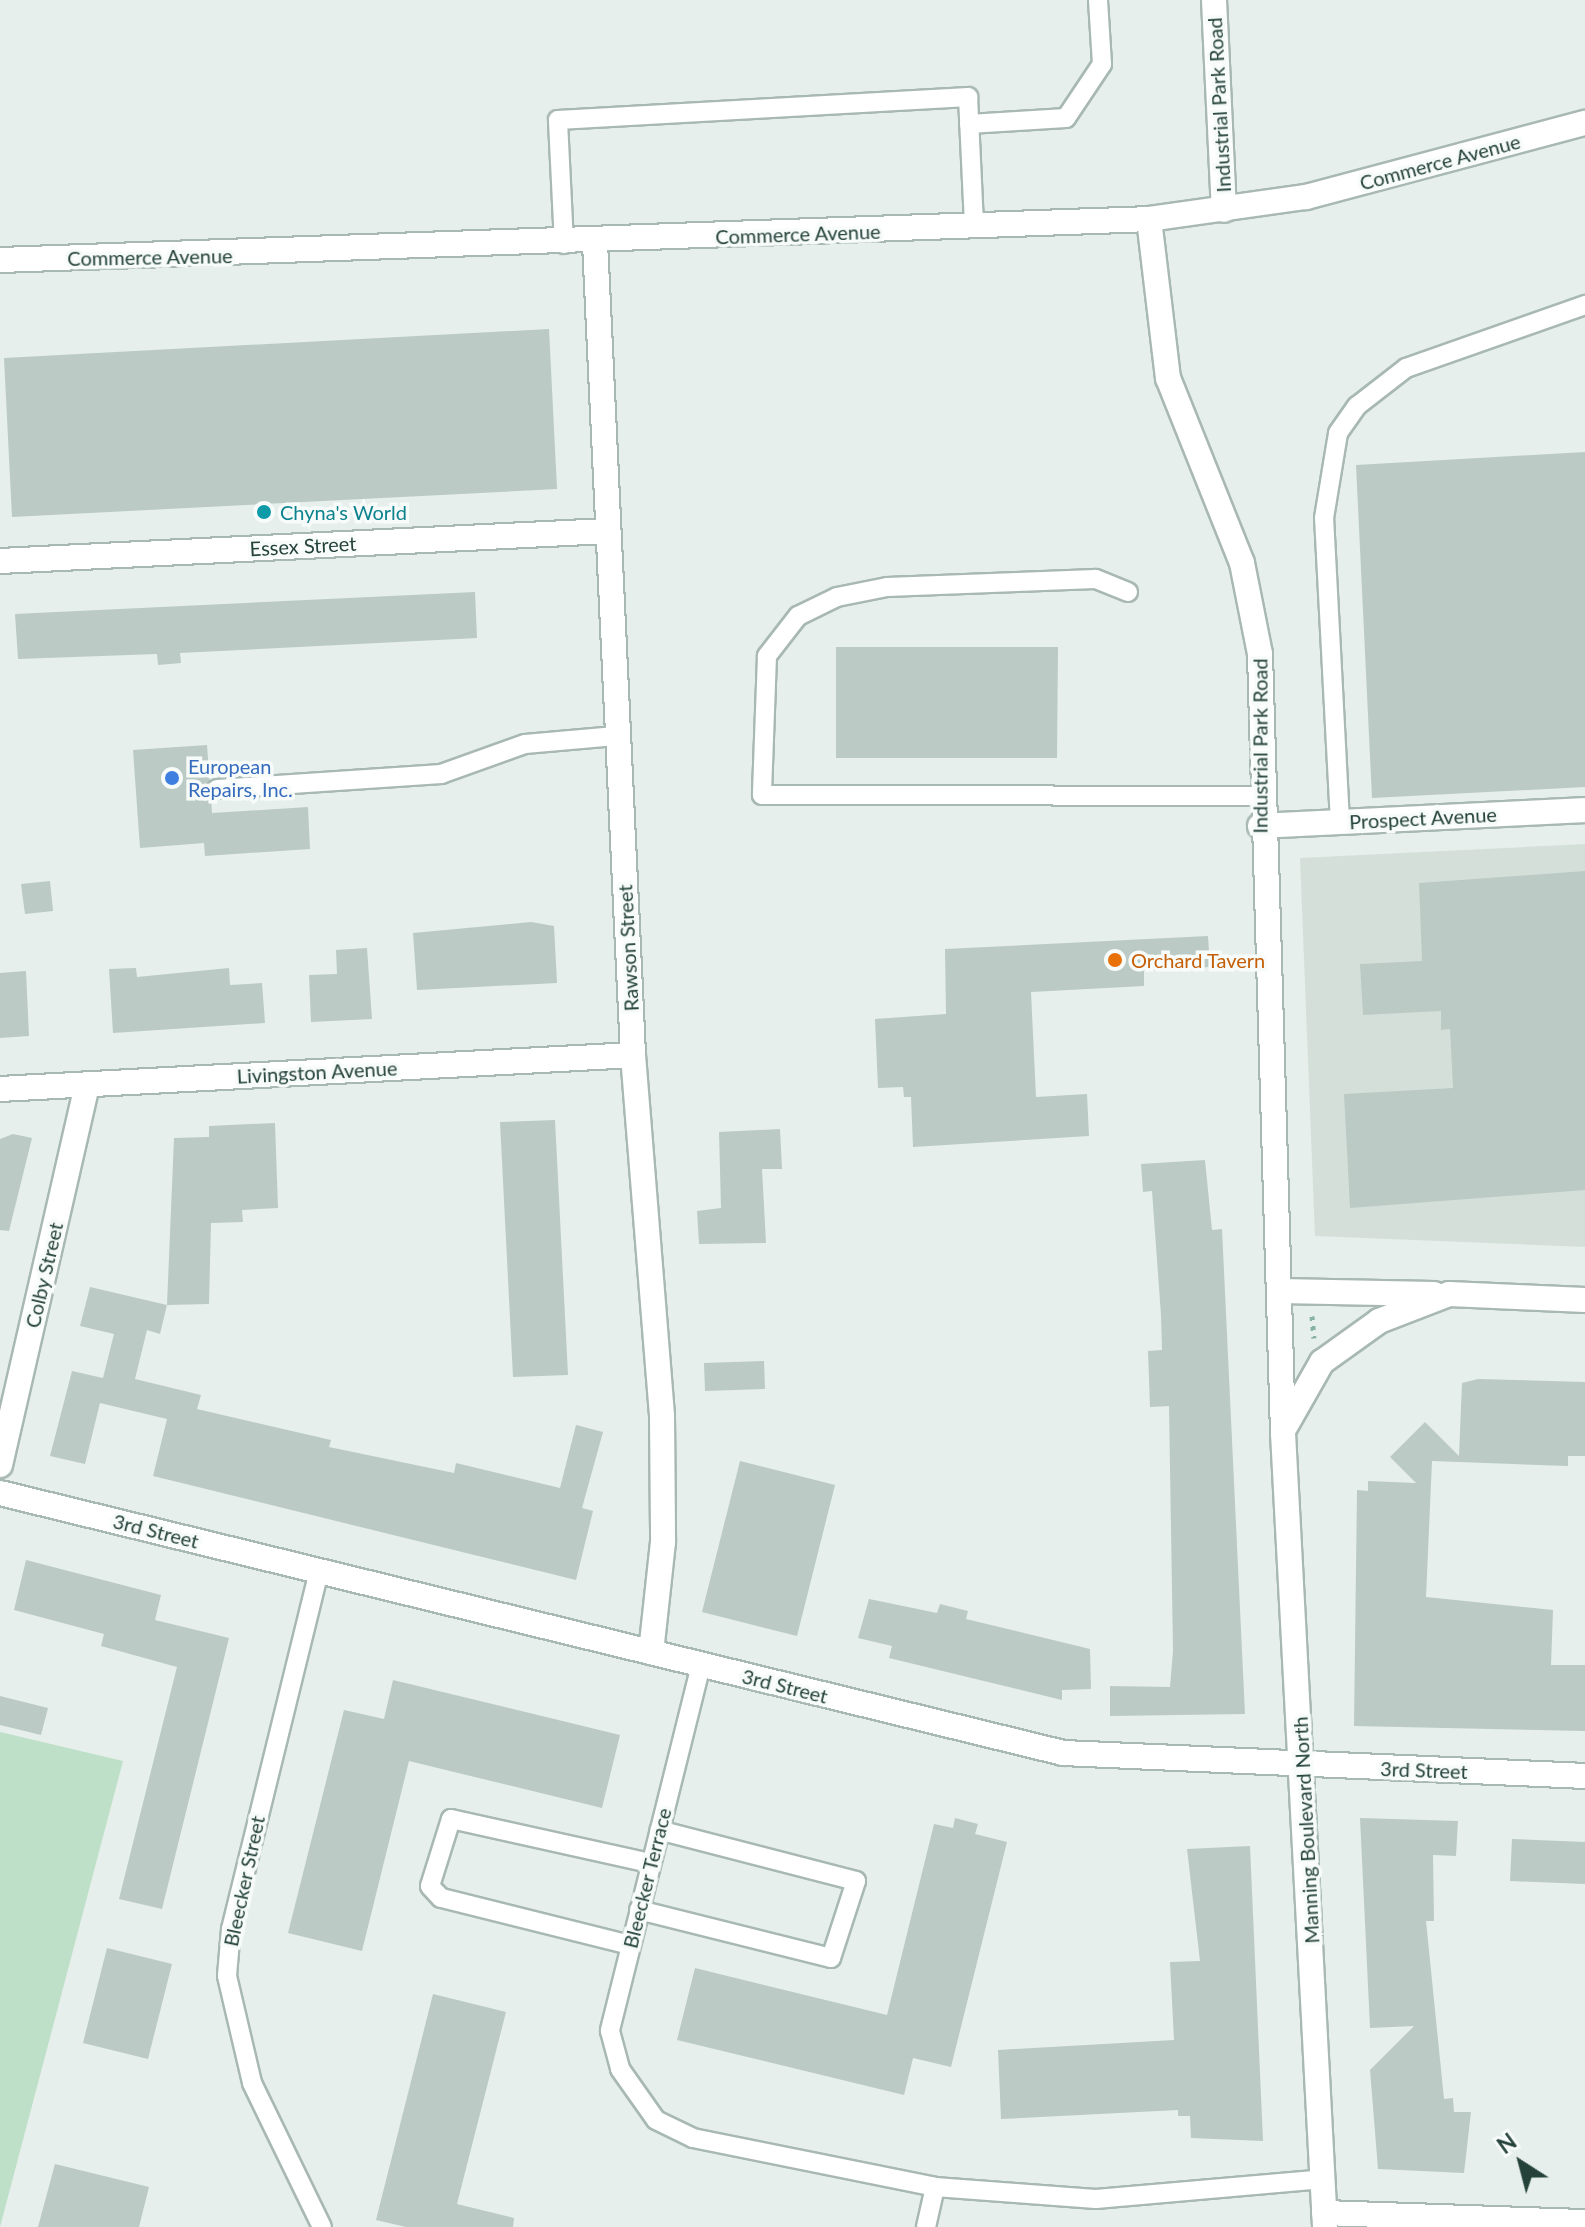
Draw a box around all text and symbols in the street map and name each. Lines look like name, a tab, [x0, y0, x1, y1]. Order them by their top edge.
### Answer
street label: Industrial Park Road	[1202, 17, 1236, 193]
street label: Commerce Avenue	[1357, 129, 1523, 195]
street label: Commerce Avenue	[715, 219, 881, 249]
street label: Commerce Avenue	[67, 244, 233, 270]
place label: Chyna's World	[280, 500, 407, 524]
marker: Chyna's World	[255, 503, 273, 521]
street label: Essex Street	[249, 531, 357, 561]
street label: Industrial Park Road	[1248, 658, 1272, 834]
place label: European Repairs, Inc.	[188, 754, 293, 801]
marker: European Repairs, Inc.	[163, 769, 181, 787]
street label: Prospect Avenue	[1348, 802, 1498, 834]
street label: Rawson Street	[613, 884, 643, 1012]
place label: Orchard Tavern	[1131, 948, 1266, 972]
marker: Orchard Tavern	[1106, 951, 1124, 969]
street label: Livingston Avenue	[236, 1056, 398, 1088]
street label: Colby Street	[20, 1220, 68, 1330]
street label: 3rd Street	[111, 1509, 201, 1553]
street label: 3rd Street	[740, 1664, 830, 1708]
street label: Manning Boulevard North	[1288, 1716, 1324, 1944]
street label: 3rd Street	[1380, 1756, 1468, 1784]
street label: Bleecker Terrace	[618, 1805, 676, 1951]
street label: Bleecker Street	[218, 1813, 270, 1949]
north arrow	[1481, 2123, 1561, 2203]
text: N	[1492, 2127, 1521, 2159]

